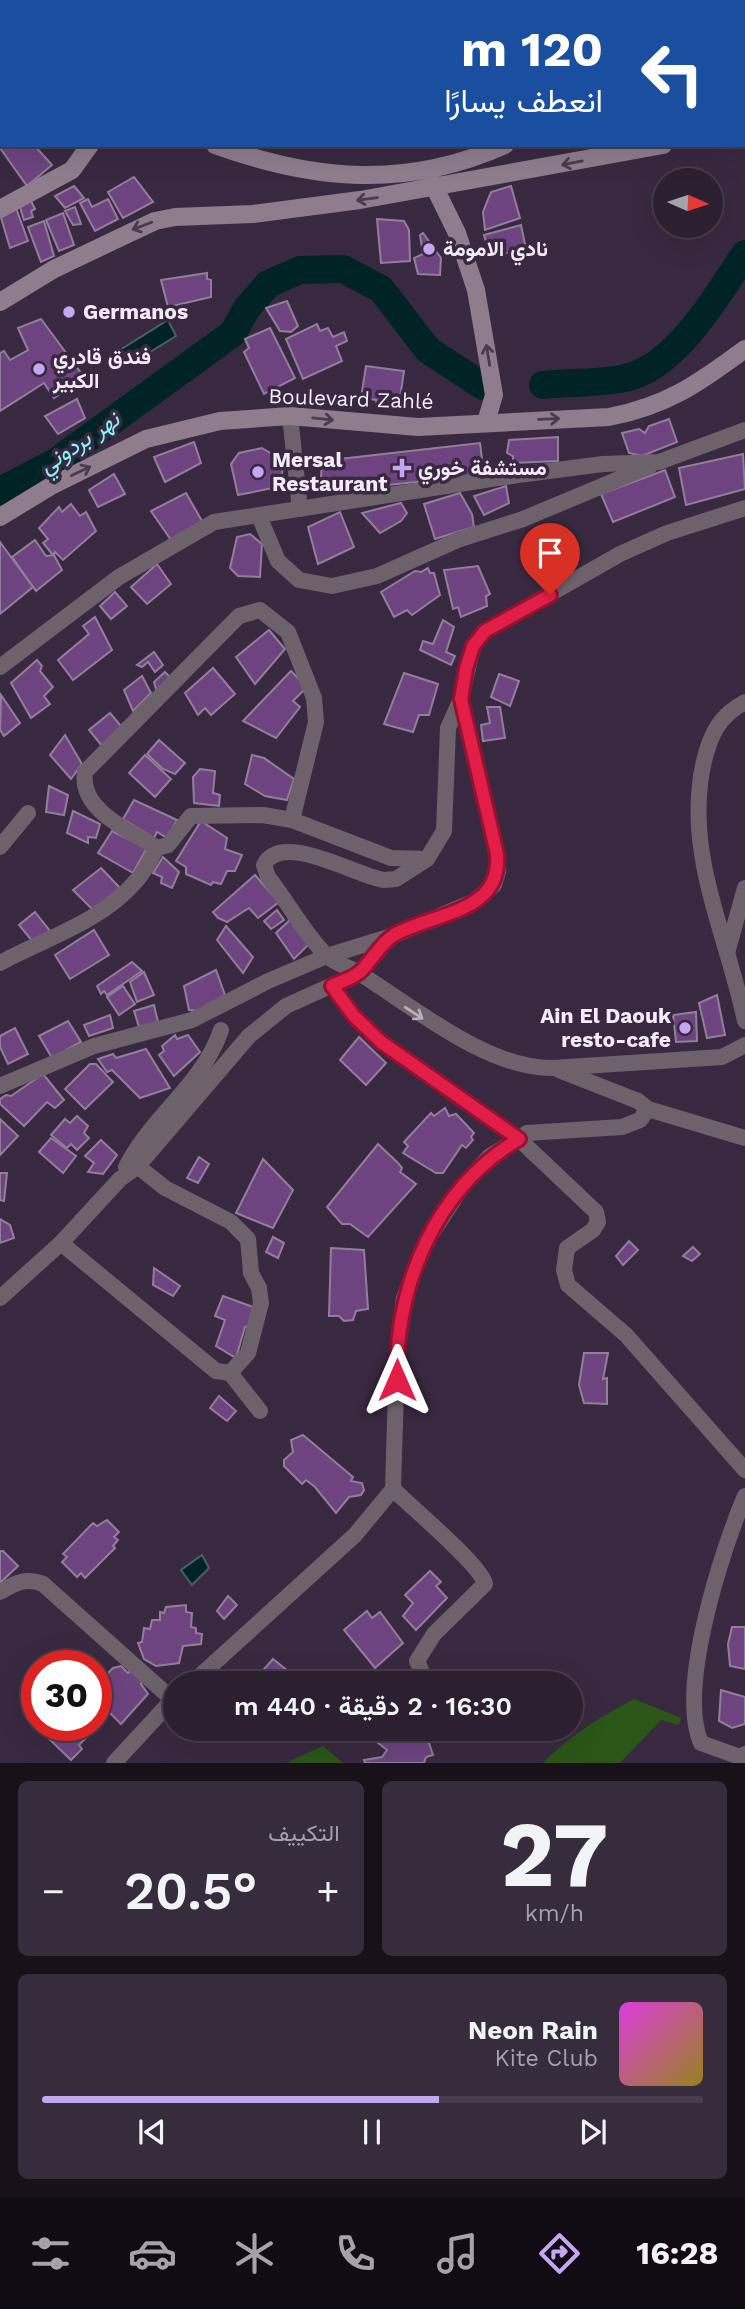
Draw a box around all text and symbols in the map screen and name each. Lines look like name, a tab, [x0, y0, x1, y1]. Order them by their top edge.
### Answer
text: 120 m	[461, 20, 603, 78]
icon: left	[627, 28, 718, 119]
text: انعطف يسارًا	[444, 82, 603, 120]
one-way arrow	[561, 157, 584, 171]
north arrow	[653, 168, 723, 238]
map controls	[653, 168, 723, 238]
one-way arrow	[356, 192, 379, 205]
one-way arrow	[131, 220, 153, 233]
place label: نادي الامومة	[443, 236, 548, 266]
marker: نادي الامومة	[421, 241, 437, 257]
place label: Germanos	[83, 299, 188, 324]
marker: Germanos	[61, 304, 77, 320]
place label: فندق قادري الكبير	[52, 344, 151, 394]
one-way arrow	[481, 344, 494, 367]
marker: فندق قادري الكبير	[31, 361, 47, 377]
street label: Boulevard Zahlé	[268, 383, 434, 414]
water label: نهر بردوني	[34, 405, 129, 483]
one-way arrow	[311, 413, 333, 426]
one-way arrow	[538, 413, 561, 426]
place label: Mersal Restaurant	[272, 447, 387, 496]
place label: مستشفة خوري	[418, 455, 547, 485]
marker: مستشفة خوري	[392, 458, 412, 478]
one-way arrow	[70, 464, 91, 478]
marker: Mersal Restaurant	[250, 464, 266, 480]
pin	[520, 523, 580, 595]
icon: arrive	[531, 534, 569, 572]
place label: Ain El Daouk resto-cafe	[540, 1003, 672, 1052]
one-way arrow	[404, 1006, 424, 1020]
marker: Ain El Daouk resto-cafe	[677, 1020, 693, 1036]
position arrow	[360, 1343, 434, 1417]
speed limit sign: 30	[21, 1650, 112, 1741]
text: 16:30 · 2 دقيقة · 440 m	[234, 1691, 512, 1721]
text: 27	[500, 1801, 608, 1908]
text: التكييف	[268, 1820, 340, 1847]
text: 20.5°	[124, 1861, 257, 1922]
text: −	[42, 1869, 65, 1913]
text: +	[317, 1869, 339, 1913]
text: km/h	[525, 1900, 584, 1927]
text: Neon Rain	[468, 2015, 598, 2045]
text: Kite Club	[495, 2045, 598, 2072]
icon: previous	[133, 2113, 171, 2151]
icon: pause	[353, 2113, 391, 2151]
icon: next	[574, 2113, 612, 2151]
icon: filters	[26, 2229, 75, 2278]
icon: car	[128, 2229, 177, 2278]
icon: climate	[230, 2229, 279, 2278]
icon: phone	[331, 2229, 380, 2278]
icon: music	[433, 2229, 482, 2278]
icon: directions	[535, 2229, 584, 2278]
text: 16:28	[636, 2234, 719, 2272]

